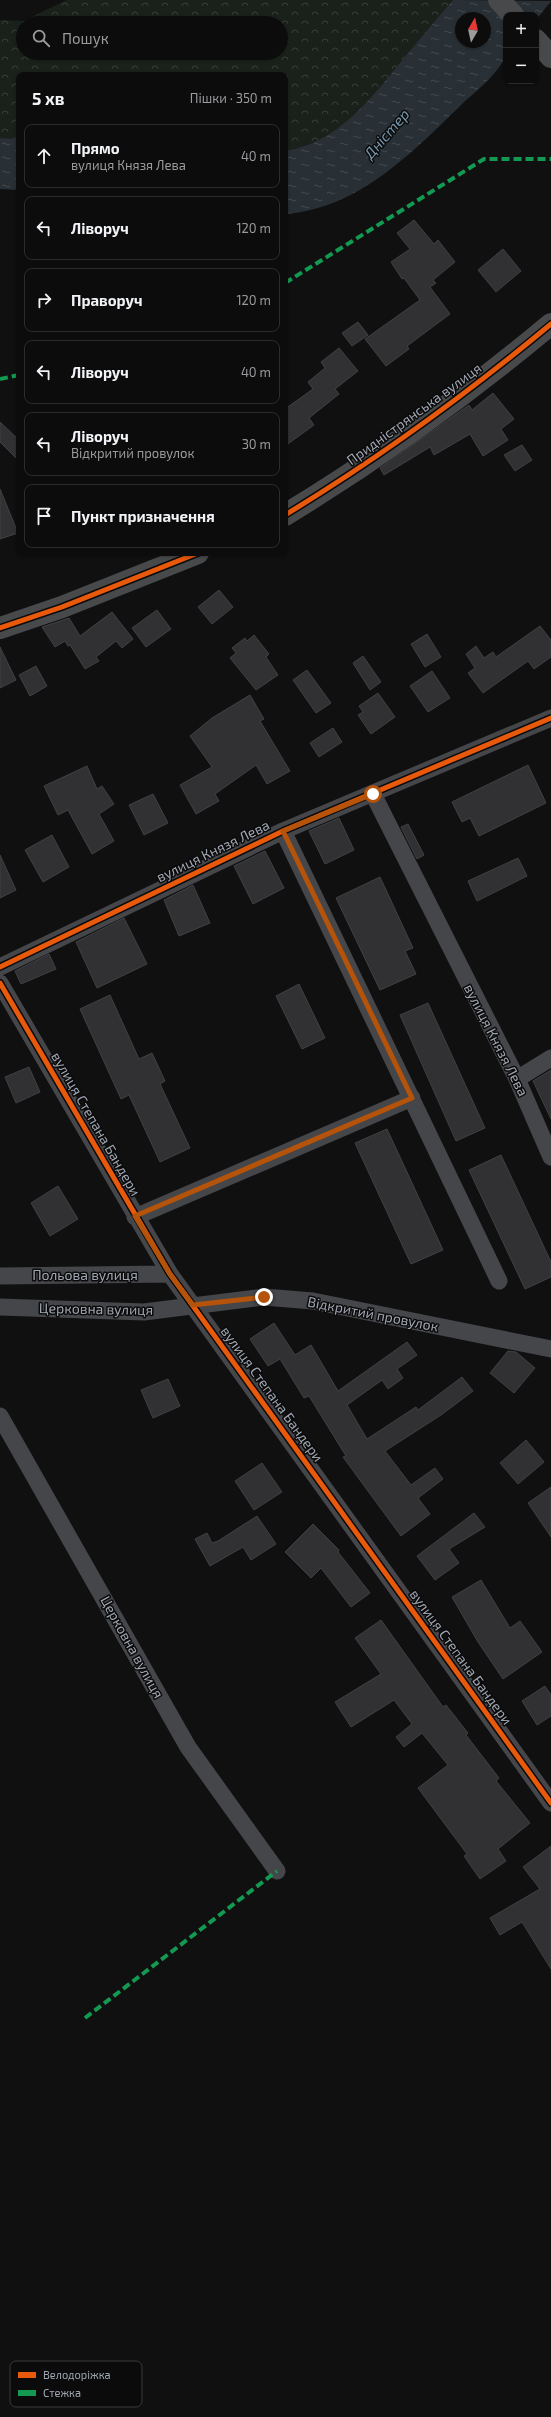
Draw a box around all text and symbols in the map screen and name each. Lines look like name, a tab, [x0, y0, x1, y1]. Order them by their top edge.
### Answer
north arrow	[455, 12, 491, 48]
map controls	[503, 12, 539, 84]
button: +	[503, 12, 539, 48]
search box	[16, 16, 288, 60]
icon: search	[30, 27, 52, 49]
text: Пошук	[62, 29, 109, 47]
button: −	[503, 48, 539, 84]
text: 5 хв	[32, 88, 65, 108]
text: Пішки · 350 m	[190, 90, 272, 106]
water label: Дністер	[359, 105, 413, 163]
text: Прямо	[71, 139, 120, 157]
icon: ahead	[33, 145, 55, 167]
text: 40 m	[241, 148, 271, 164]
text: вулиця Князя Лева	[71, 157, 186, 173]
icon: left	[33, 217, 55, 239]
text: Ліворуч	[71, 219, 129, 237]
text: 120 m	[236, 220, 271, 236]
icon: right	[33, 289, 55, 311]
text: Праворуч	[71, 291, 142, 309]
text: 120 m	[236, 292, 271, 308]
street label: Придністрянська вулиця	[343, 359, 484, 468]
icon: left	[33, 361, 55, 383]
text: Ліворуч	[71, 363, 129, 381]
text: 40 m	[241, 364, 271, 380]
text: Ліворуч	[71, 427, 129, 445]
icon: left	[33, 433, 55, 455]
text: 30 m	[242, 436, 271, 452]
text: Відкритий провулок	[71, 445, 194, 461]
icon: arrive	[33, 505, 55, 527]
text: Пункт призначення	[71, 507, 215, 525]
route start	[364, 785, 382, 803]
street label: вулиця Князя Лева	[153, 816, 272, 885]
street label: вулиця Князя Лева	[461, 981, 532, 1099]
street label: вулиця Степана Бандери	[48, 1049, 145, 1199]
street label: Польова вулиця	[32, 1266, 138, 1283]
route end	[255, 1288, 273, 1306]
street label: Відкритий провулок	[306, 1292, 440, 1335]
street label: Церковна вулиця	[39, 1299, 153, 1318]
street label: вулиця Степана Бандери	[218, 1323, 327, 1465]
street label: вулиця Степана Бандери	[407, 1586, 516, 1728]
street label: Церковна вулиця	[97, 1593, 168, 1701]
legend	[10, 2361, 142, 2407]
text: Велодоріжка	[43, 2368, 111, 2381]
text: Стежка	[43, 2386, 81, 2399]

